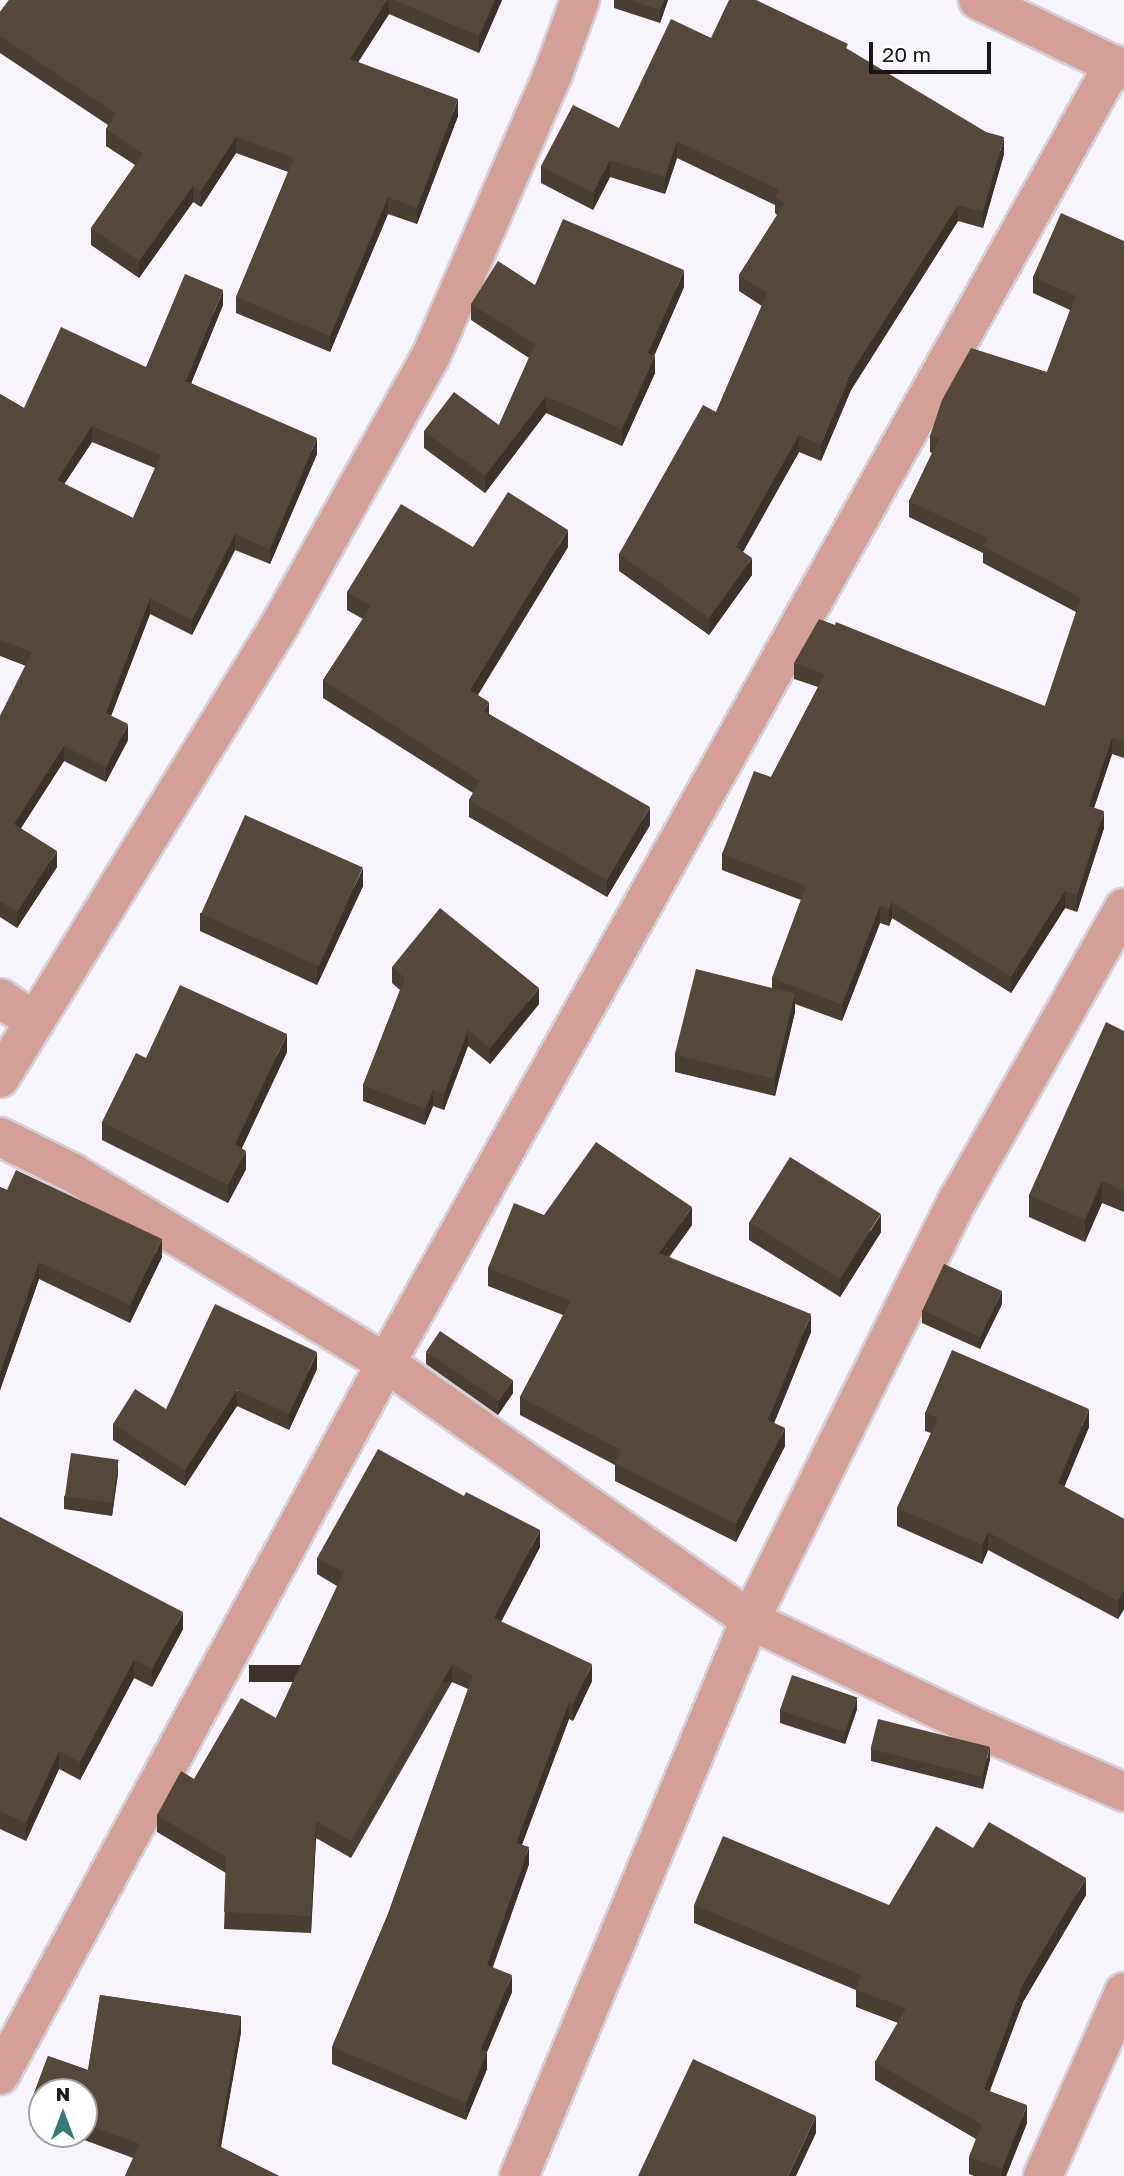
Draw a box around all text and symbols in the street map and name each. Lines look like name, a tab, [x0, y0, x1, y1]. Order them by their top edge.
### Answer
scale bar	[872, 28, 995, 72]
text: 20 m	[882, 41, 931, 67]
north arrow	[28, 2078, 98, 2148]
text: N	[56, 2082, 70, 2105]

